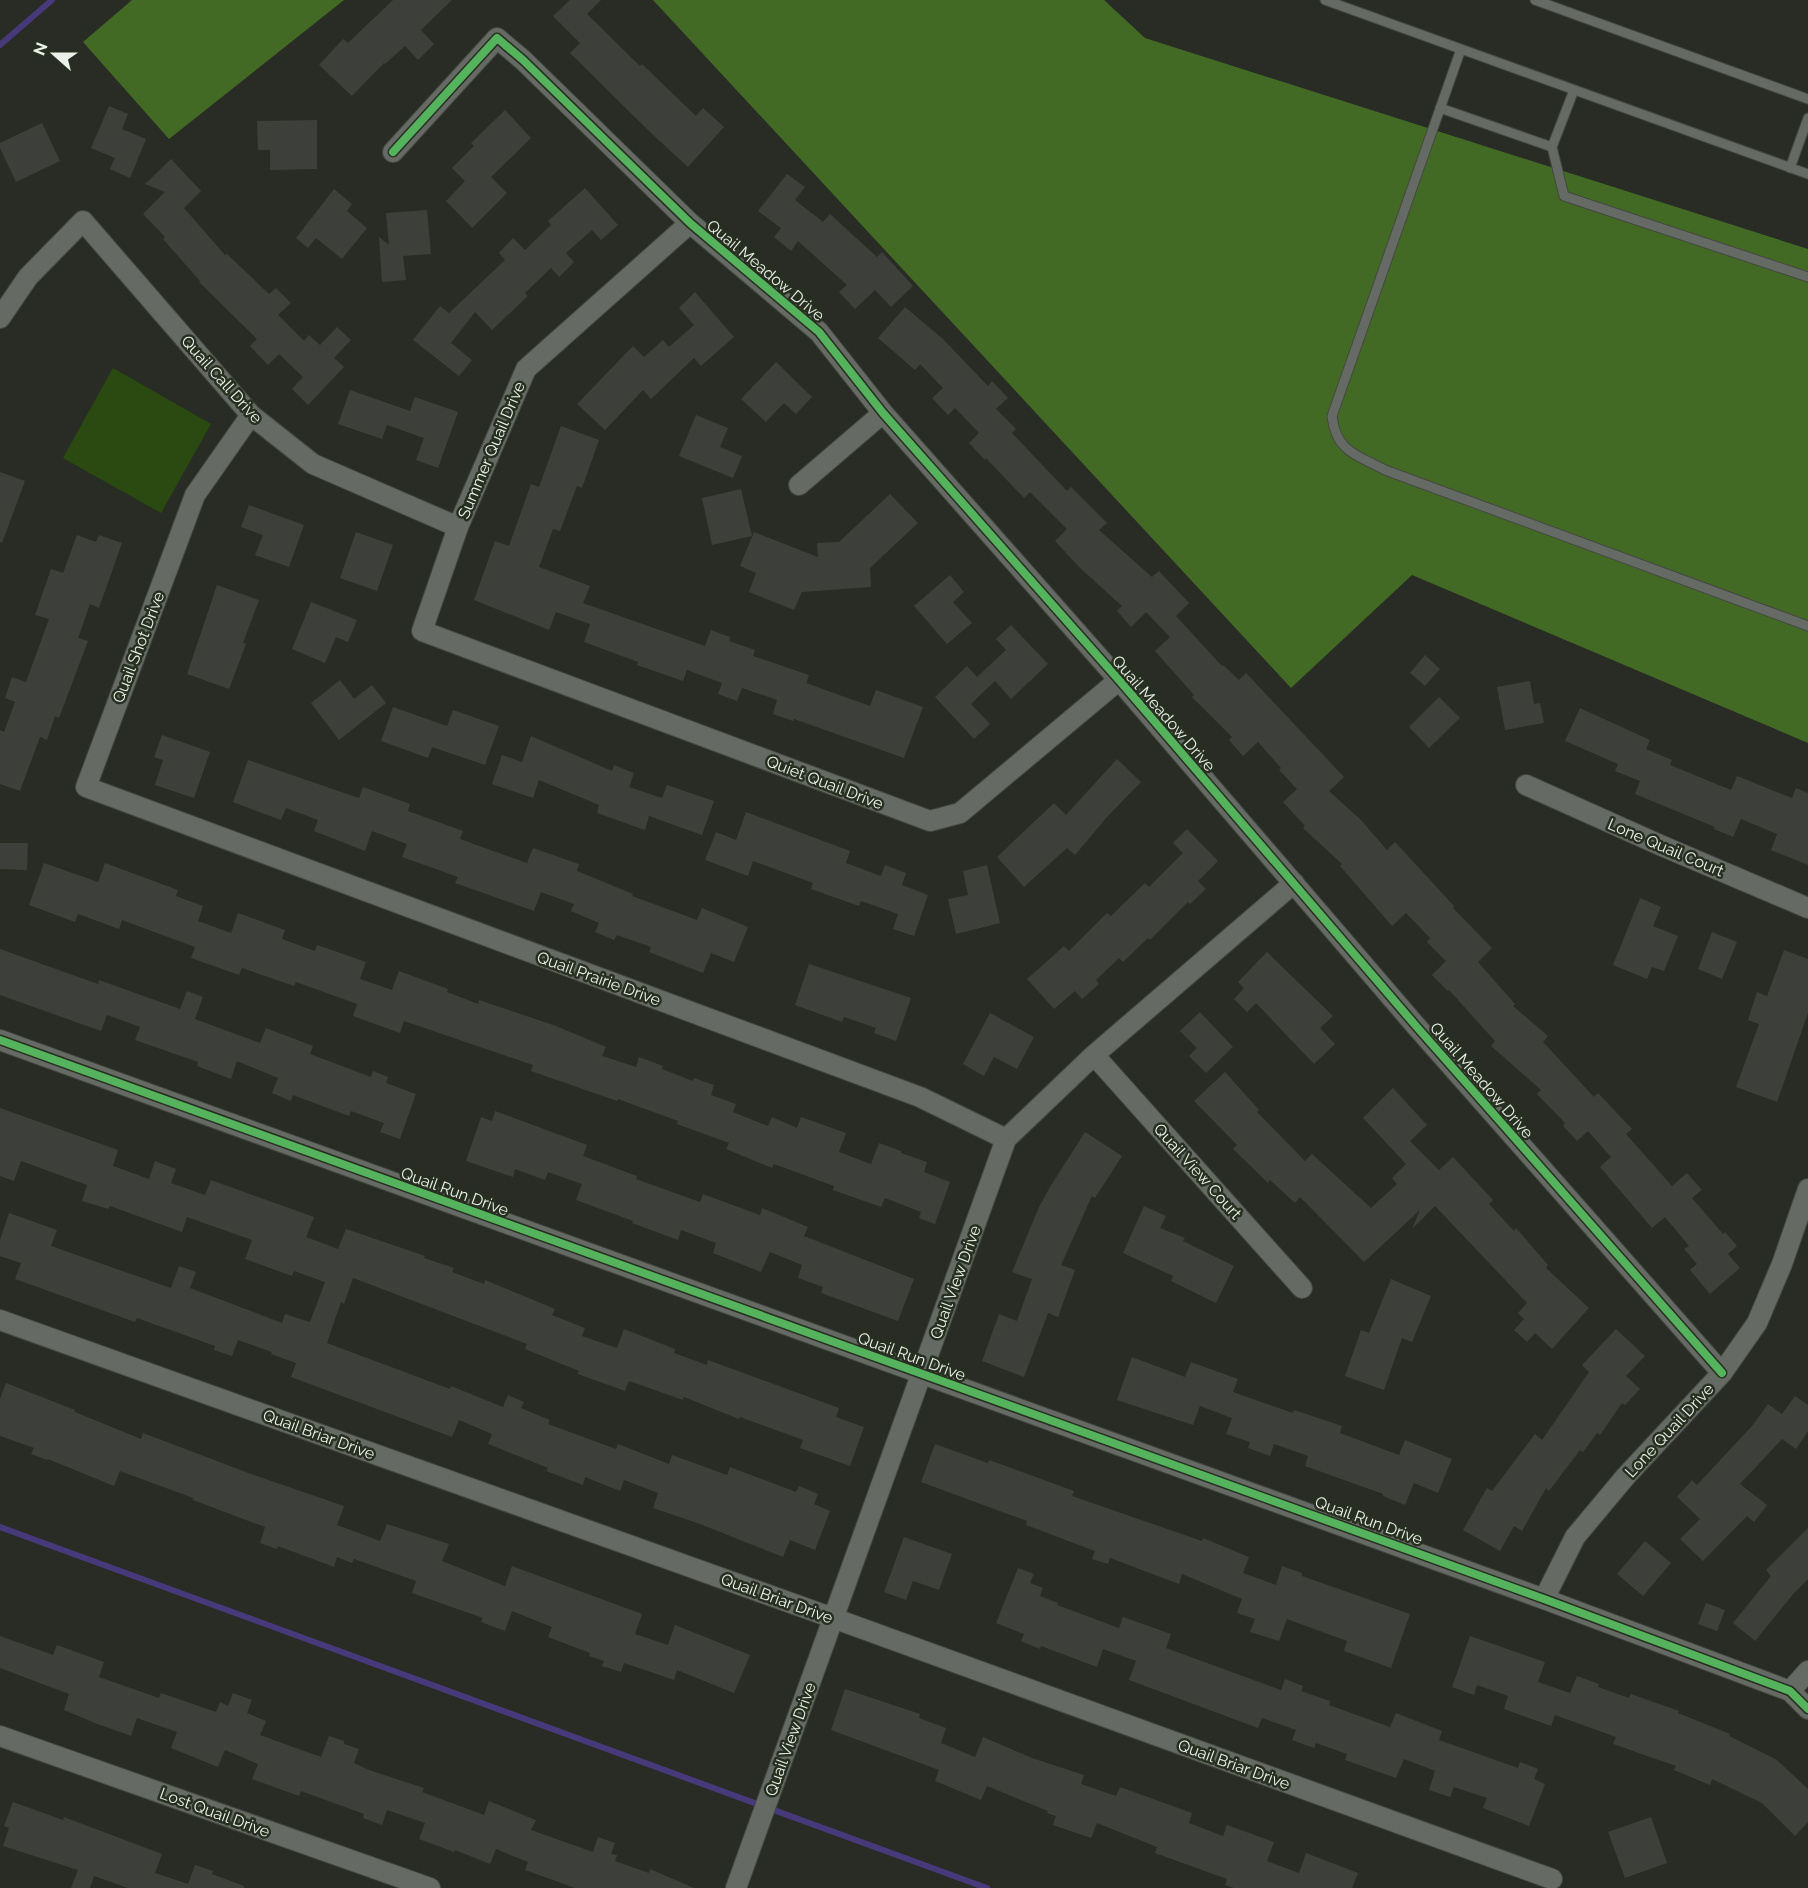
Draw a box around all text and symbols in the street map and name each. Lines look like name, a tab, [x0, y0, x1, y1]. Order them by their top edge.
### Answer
north arrow	[24, 24, 84, 84]
text: N	[29, 40, 52, 58]
street label: Quail Meadow Drive	[703, 216, 828, 325]
street label: Quail Call Drive	[177, 331, 266, 427]
street label: Summer Quail Drive	[454, 379, 529, 522]
street label: Quail Shot Drive	[109, 589, 168, 706]
street label: Quail Meadow Drive	[1108, 651, 1219, 775]
street label: Quiet Quail Drive	[764, 751, 886, 813]
street label: Lone Quail Court	[1605, 814, 1727, 881]
street label: Quail Prairie Drive	[534, 947, 663, 1010]
street label: Quail Meadow Drive	[1426, 1018, 1537, 1142]
street label: Quail View Court	[1150, 1120, 1246, 1224]
street label: Quail Run Drive	[398, 1163, 511, 1220]
street label: Quail View Drive	[926, 1223, 985, 1342]
street label: Quail Run Drive	[855, 1328, 968, 1385]
street label: Lone Quail Drive	[1621, 1380, 1718, 1481]
street label: Quail Briar Drive	[260, 1405, 377, 1464]
street label: Quail Run Drive	[1312, 1492, 1425, 1549]
street label: Quail Briar Drive	[718, 1569, 835, 1628]
street label: Quail View Drive	[761, 1680, 820, 1799]
street label: Quail Briar Drive	[1175, 1735, 1292, 1794]
street label: Lost Quail Drive	[157, 1784, 272, 1841]

